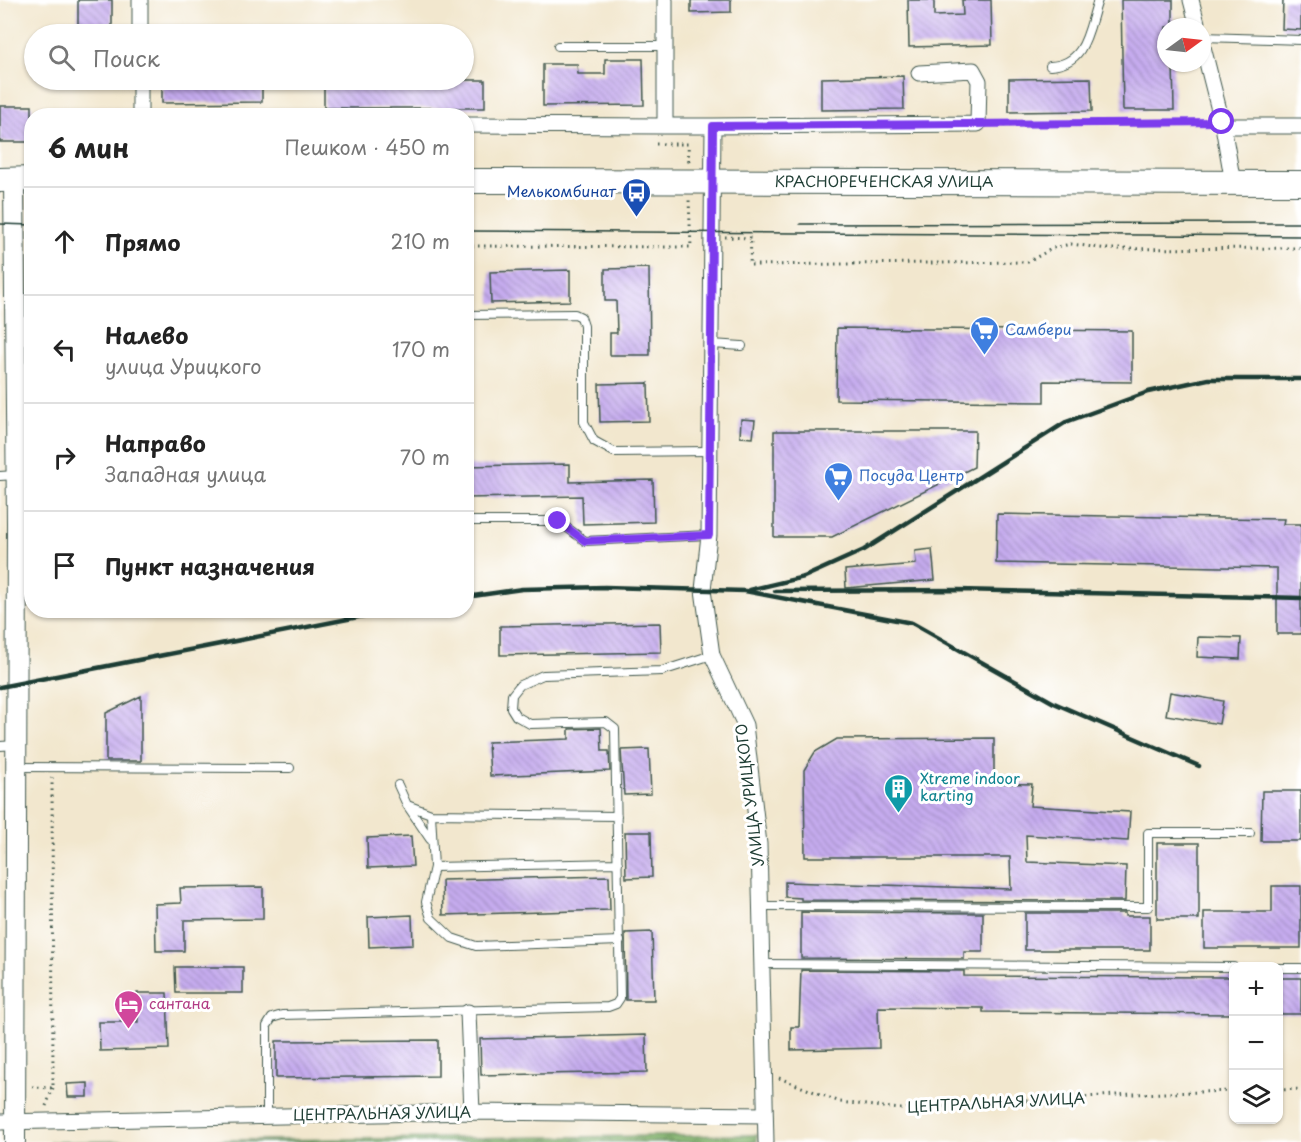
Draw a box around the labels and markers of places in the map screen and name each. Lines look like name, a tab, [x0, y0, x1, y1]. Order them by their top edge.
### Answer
bus stop icon: Мелькомбинат	[621, 176, 653, 218]
place label: Мелькомбинат	[507, 179, 617, 202]
supermarket icon: Самбери	[968, 314, 1000, 356]
place label: Самбери	[1005, 317, 1072, 340]
supermarket icon: Посуда Центр	[822, 460, 854, 502]
place label: Посуда Центр	[859, 463, 964, 486]
place label: Xtreme indoor karting	[920, 766, 1020, 806]
building icon: Xtreme indoor karting	[883, 772, 915, 814]
hotel icon: сантана	[112, 988, 144, 1030]
place label: сантана	[149, 991, 211, 1014]

